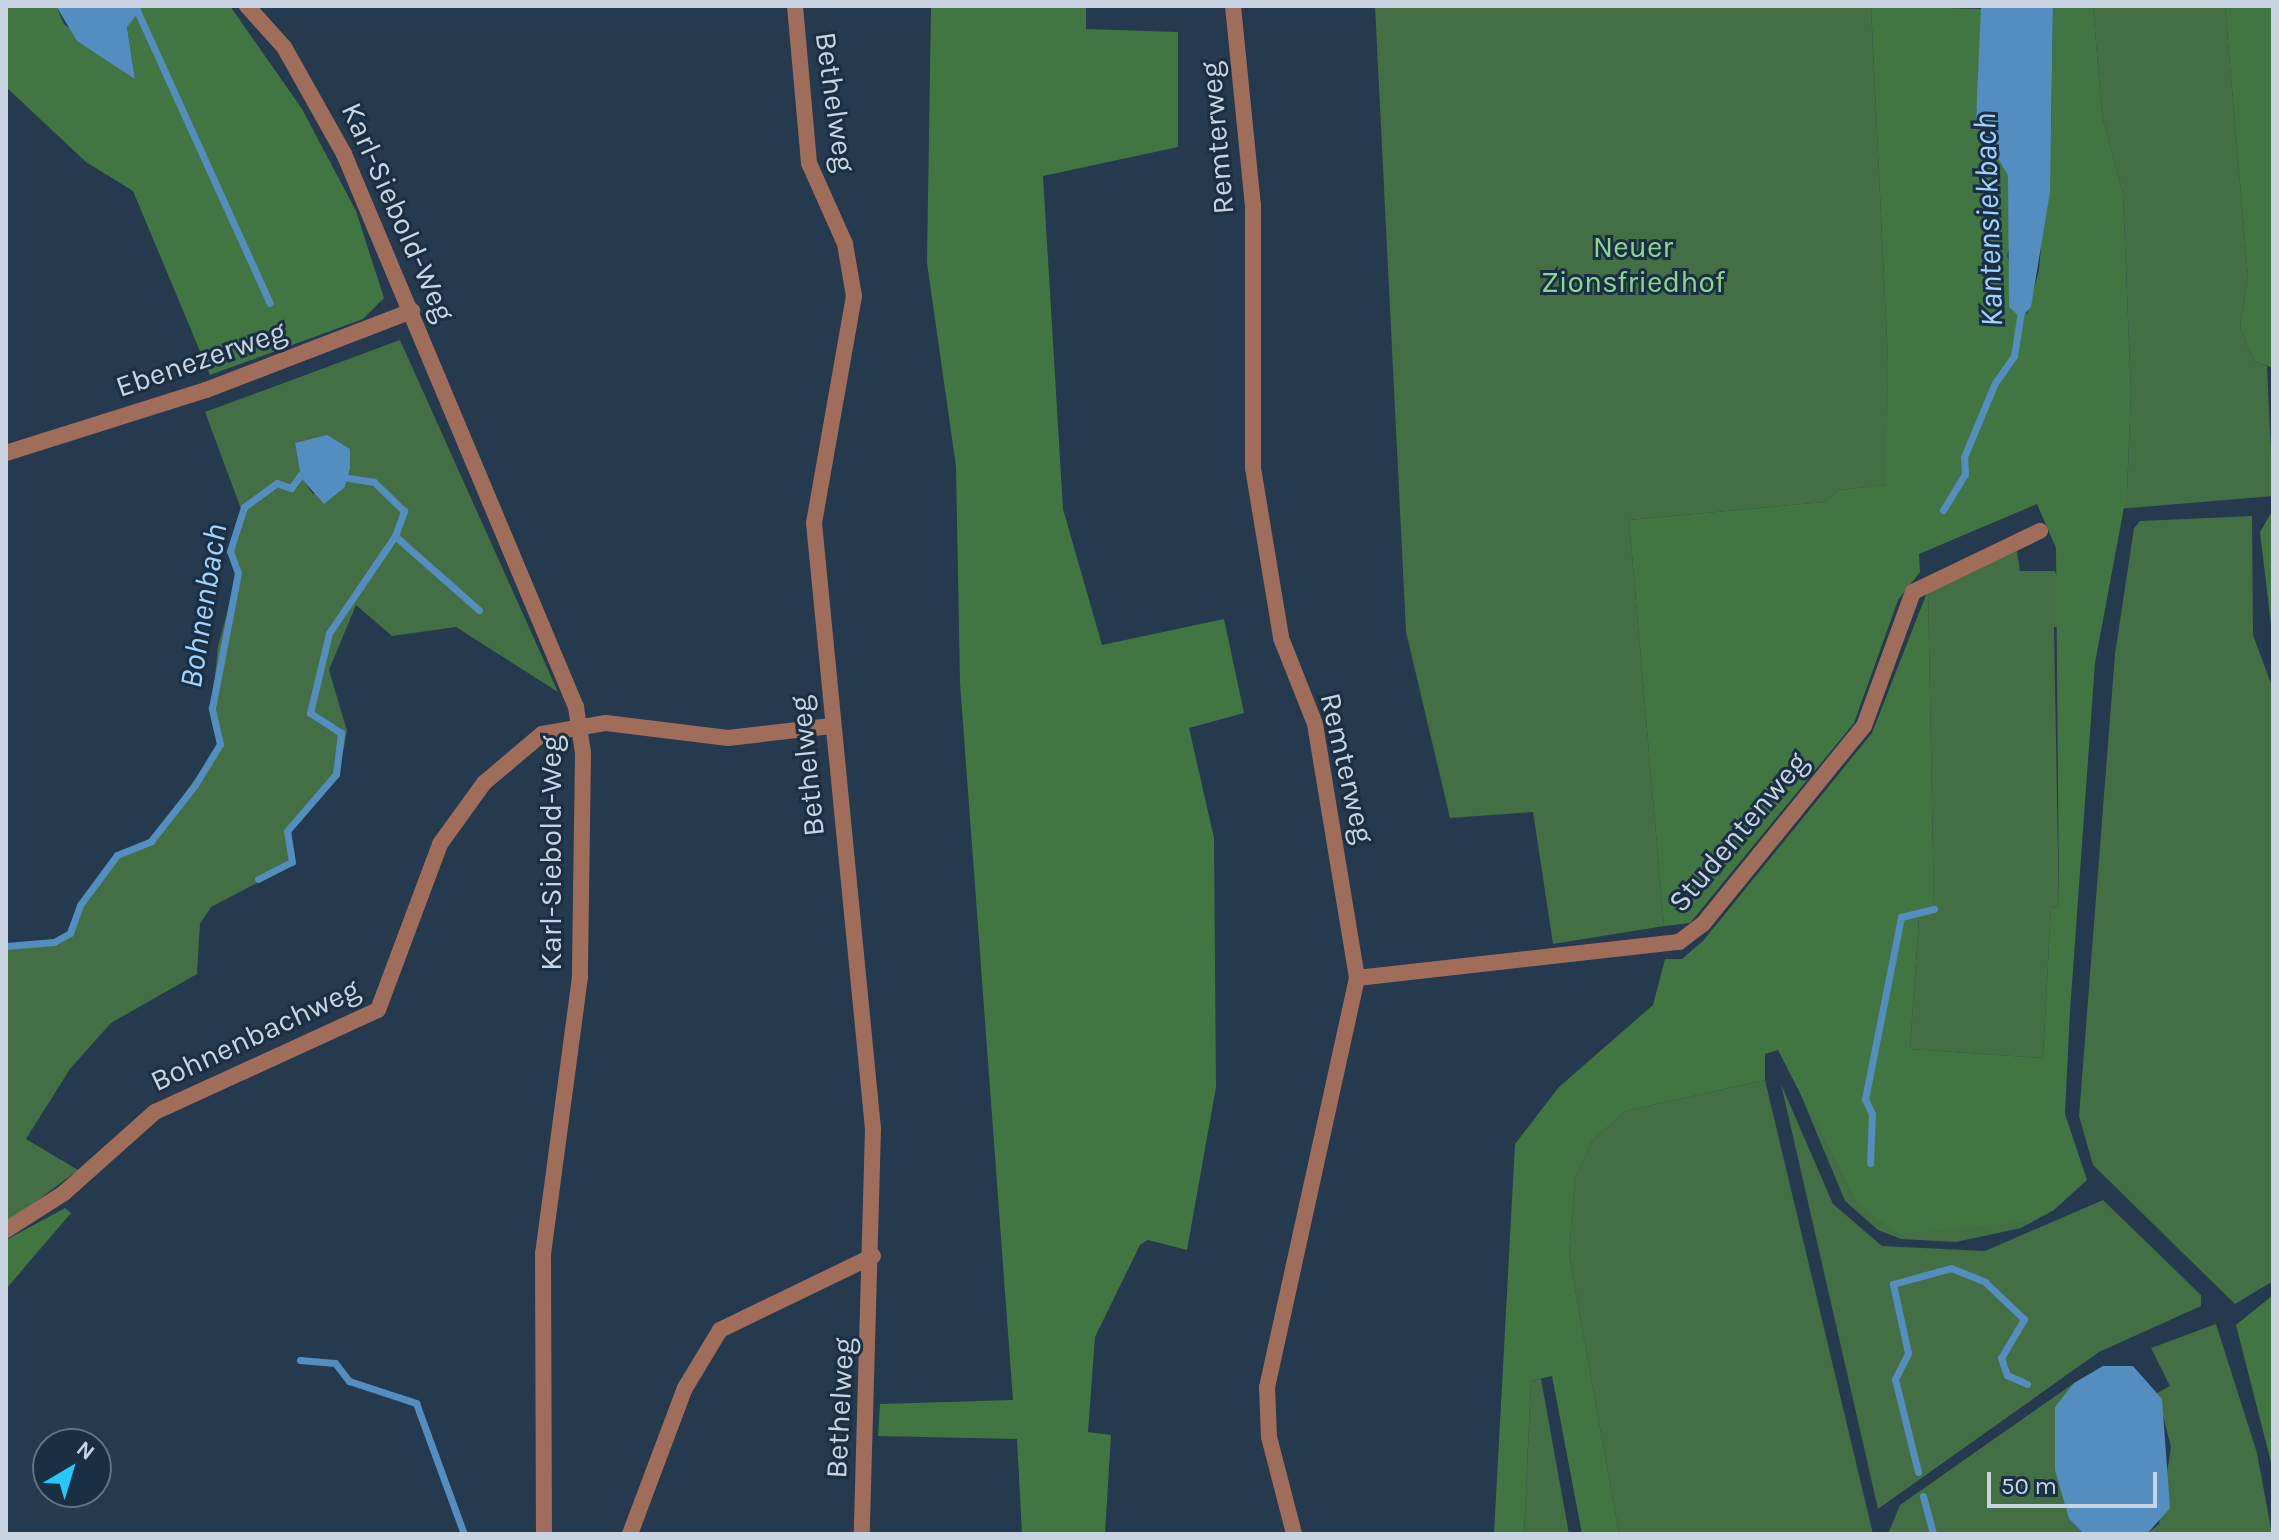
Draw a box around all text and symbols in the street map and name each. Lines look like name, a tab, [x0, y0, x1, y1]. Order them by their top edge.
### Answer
street label: Bethelweg	[807, 30, 863, 174]
street label: Remterweg	[1192, 60, 1242, 216]
street label: Karl-Siebold-Weg	[334, 97, 462, 327]
water label: Kantensiekbach	[1966, 112, 2012, 328]
park label: Neuer Zionsfriedhof	[1541, 229, 1725, 300]
street label: Ebenezerweg	[111, 313, 291, 405]
water label: Bohnenbach	[172, 521, 236, 691]
street label: Remterweg	[1312, 689, 1382, 847]
street label: Bethelweg	[782, 694, 832, 838]
street label: Karl-Siebold-Weg	[533, 735, 569, 971]
street label: Studentenweg	[1661, 745, 1815, 919]
street label: Bohnenbachweg	[145, 971, 365, 1099]
street label: Bethelweg	[818, 1336, 862, 1480]
north arrow	[32, 1428, 112, 1508]
text: N	[71, 1436, 100, 1466]
scale bar	[1991, 1456, 2161, 1506]
text: 50 m	[2001, 1472, 2057, 1500]

